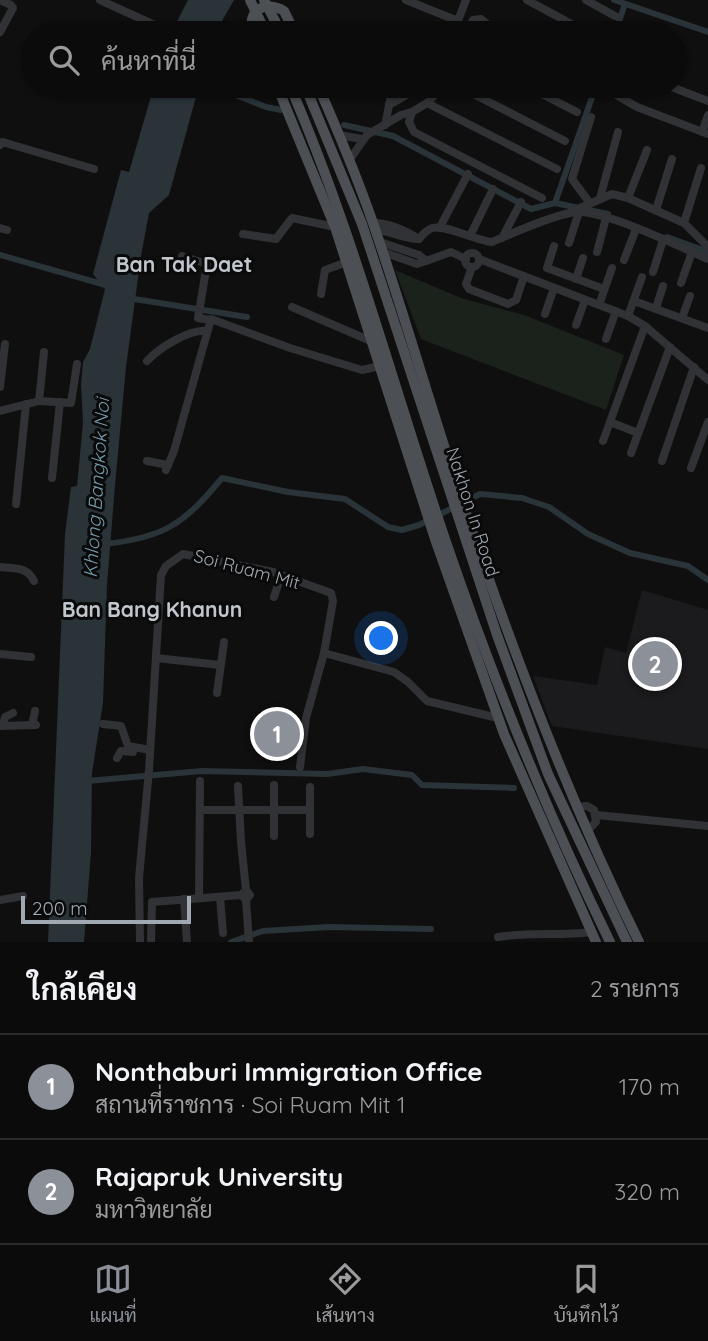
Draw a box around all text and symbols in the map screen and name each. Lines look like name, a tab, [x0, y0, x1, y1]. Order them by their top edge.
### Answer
search box	[21, 21, 687, 98]
icon: search	[45, 41, 83, 79]
text: ค้นหาที่นี่	[101, 44, 196, 77]
district label: Ban Tak Daet	[116, 251, 252, 277]
water label: Khlong Bangkok Noi	[78, 395, 114, 579]
street label: Nakhon In Road	[441, 445, 505, 579]
street label: Soi Ruam Mit	[191, 544, 303, 594]
district label: Ban Bang Khanun	[62, 596, 242, 622]
your location	[364, 621, 398, 655]
pin: 2	[632, 638, 678, 690]
pin: 1	[254, 708, 300, 760]
scale bar	[21, 893, 191, 925]
text: 200 m	[32, 896, 88, 920]
text: ใกล้เคียง	[28, 970, 137, 1008]
text: 2 รายการ	[590, 974, 680, 1003]
text: Nonthaburi Immigration Office	[95, 1055, 483, 1088]
text: 1	[47, 1072, 55, 1101]
text: 170 m	[619, 1072, 680, 1101]
text: สถานที่ราชการ · Soi Ruam Mit 1	[95, 1090, 405, 1119]
text: Rajapruk University	[95, 1160, 343, 1193]
text: 2	[44, 1177, 58, 1206]
text: 320 m	[614, 1177, 680, 1206]
text: มหาวิทยาลัย	[95, 1195, 213, 1224]
tab: แผนที่	[89, 1260, 137, 1327]
tab: เส้นทาง	[316, 1260, 375, 1327]
tab: บันทึกไว้	[554, 1260, 619, 1327]

